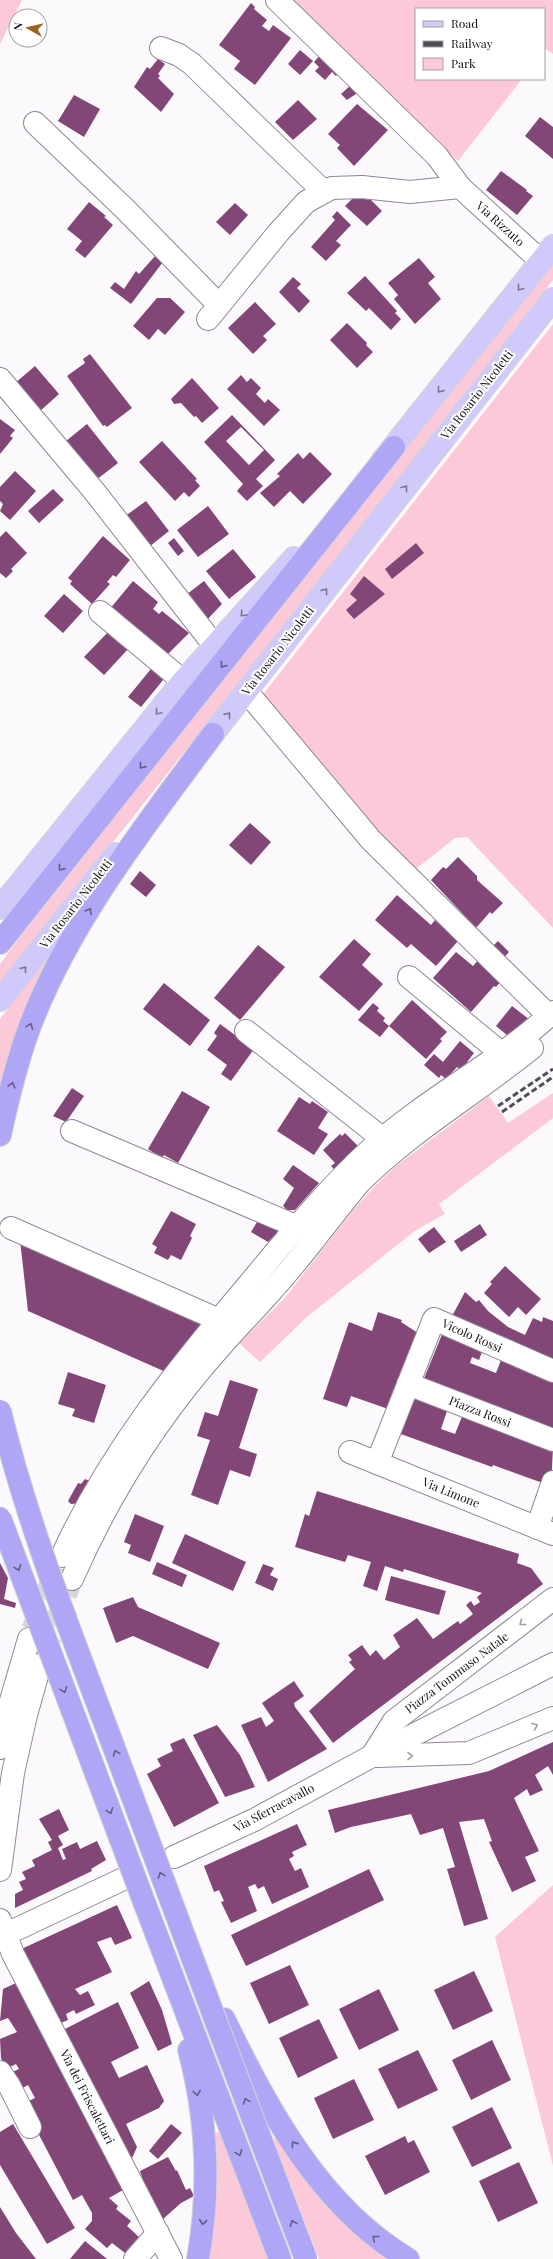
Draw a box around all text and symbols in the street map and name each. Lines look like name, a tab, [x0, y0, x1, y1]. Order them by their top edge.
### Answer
north arrow	[8, 8, 48, 48]
legend	[415, 8, 545, 80]
text: Road	[451, 15, 478, 31]
text: N	[10, 22, 26, 32]
text: Railway	[451, 35, 493, 51]
text: Park	[451, 55, 476, 71]
street label: Via Rizzuto	[472, 197, 529, 250]
one-way arrow	[518, 283, 525, 290]
street label: Via Rosario Nicoletti	[436, 346, 516, 443]
one-way arrow	[438, 386, 445, 393]
one-way arrow	[400, 485, 407, 492]
one-way arrow	[320, 588, 327, 595]
street label: Via Rosario Nicoletti	[237, 602, 317, 699]
one-way arrow	[241, 609, 248, 617]
one-way arrow	[220, 660, 227, 667]
one-way arrow	[156, 707, 163, 714]
one-way arrow	[223, 713, 230, 720]
one-way arrow	[139, 762, 146, 769]
street label: Via Rosario Nicoletti	[35, 855, 115, 952]
one-way arrow	[58, 863, 65, 870]
one-way arrow	[84, 908, 92, 915]
one-way arrow	[19, 967, 26, 974]
one-way arrow	[26, 1023, 34, 1030]
one-way arrow	[7, 1082, 16, 1089]
street label: Vicolo Rossi	[439, 1314, 506, 1356]
street label: Piazza Rossi	[447, 1392, 514, 1430]
street label: Via Limone	[419, 1473, 482, 1511]
one-way arrow	[14, 1565, 22, 1572]
one-way arrow	[520, 1618, 527, 1625]
street label: Piazza Tommaso Natale	[401, 1628, 512, 1717]
one-way arrow	[60, 1686, 68, 1693]
one-way arrow	[532, 1722, 539, 1730]
one-way arrow	[112, 1749, 120, 1756]
one-way arrow	[408, 1752, 414, 1760]
street label: Via Sferracavallo	[229, 1779, 317, 1836]
one-way arrow	[105, 1808, 113, 1815]
one-way arrow	[157, 1871, 165, 1878]
street label: Via dei Friscalettari	[57, 2046, 119, 2147]
one-way arrow	[193, 2090, 201, 2096]
one-way arrow	[243, 2098, 251, 2105]
one-way arrow	[292, 2141, 299, 2148]
one-way arrow	[235, 2149, 243, 2156]
one-way arrow	[199, 2219, 208, 2225]
one-way arrow	[289, 2219, 297, 2226]
one-way arrow	[373, 2235, 380, 2242]

